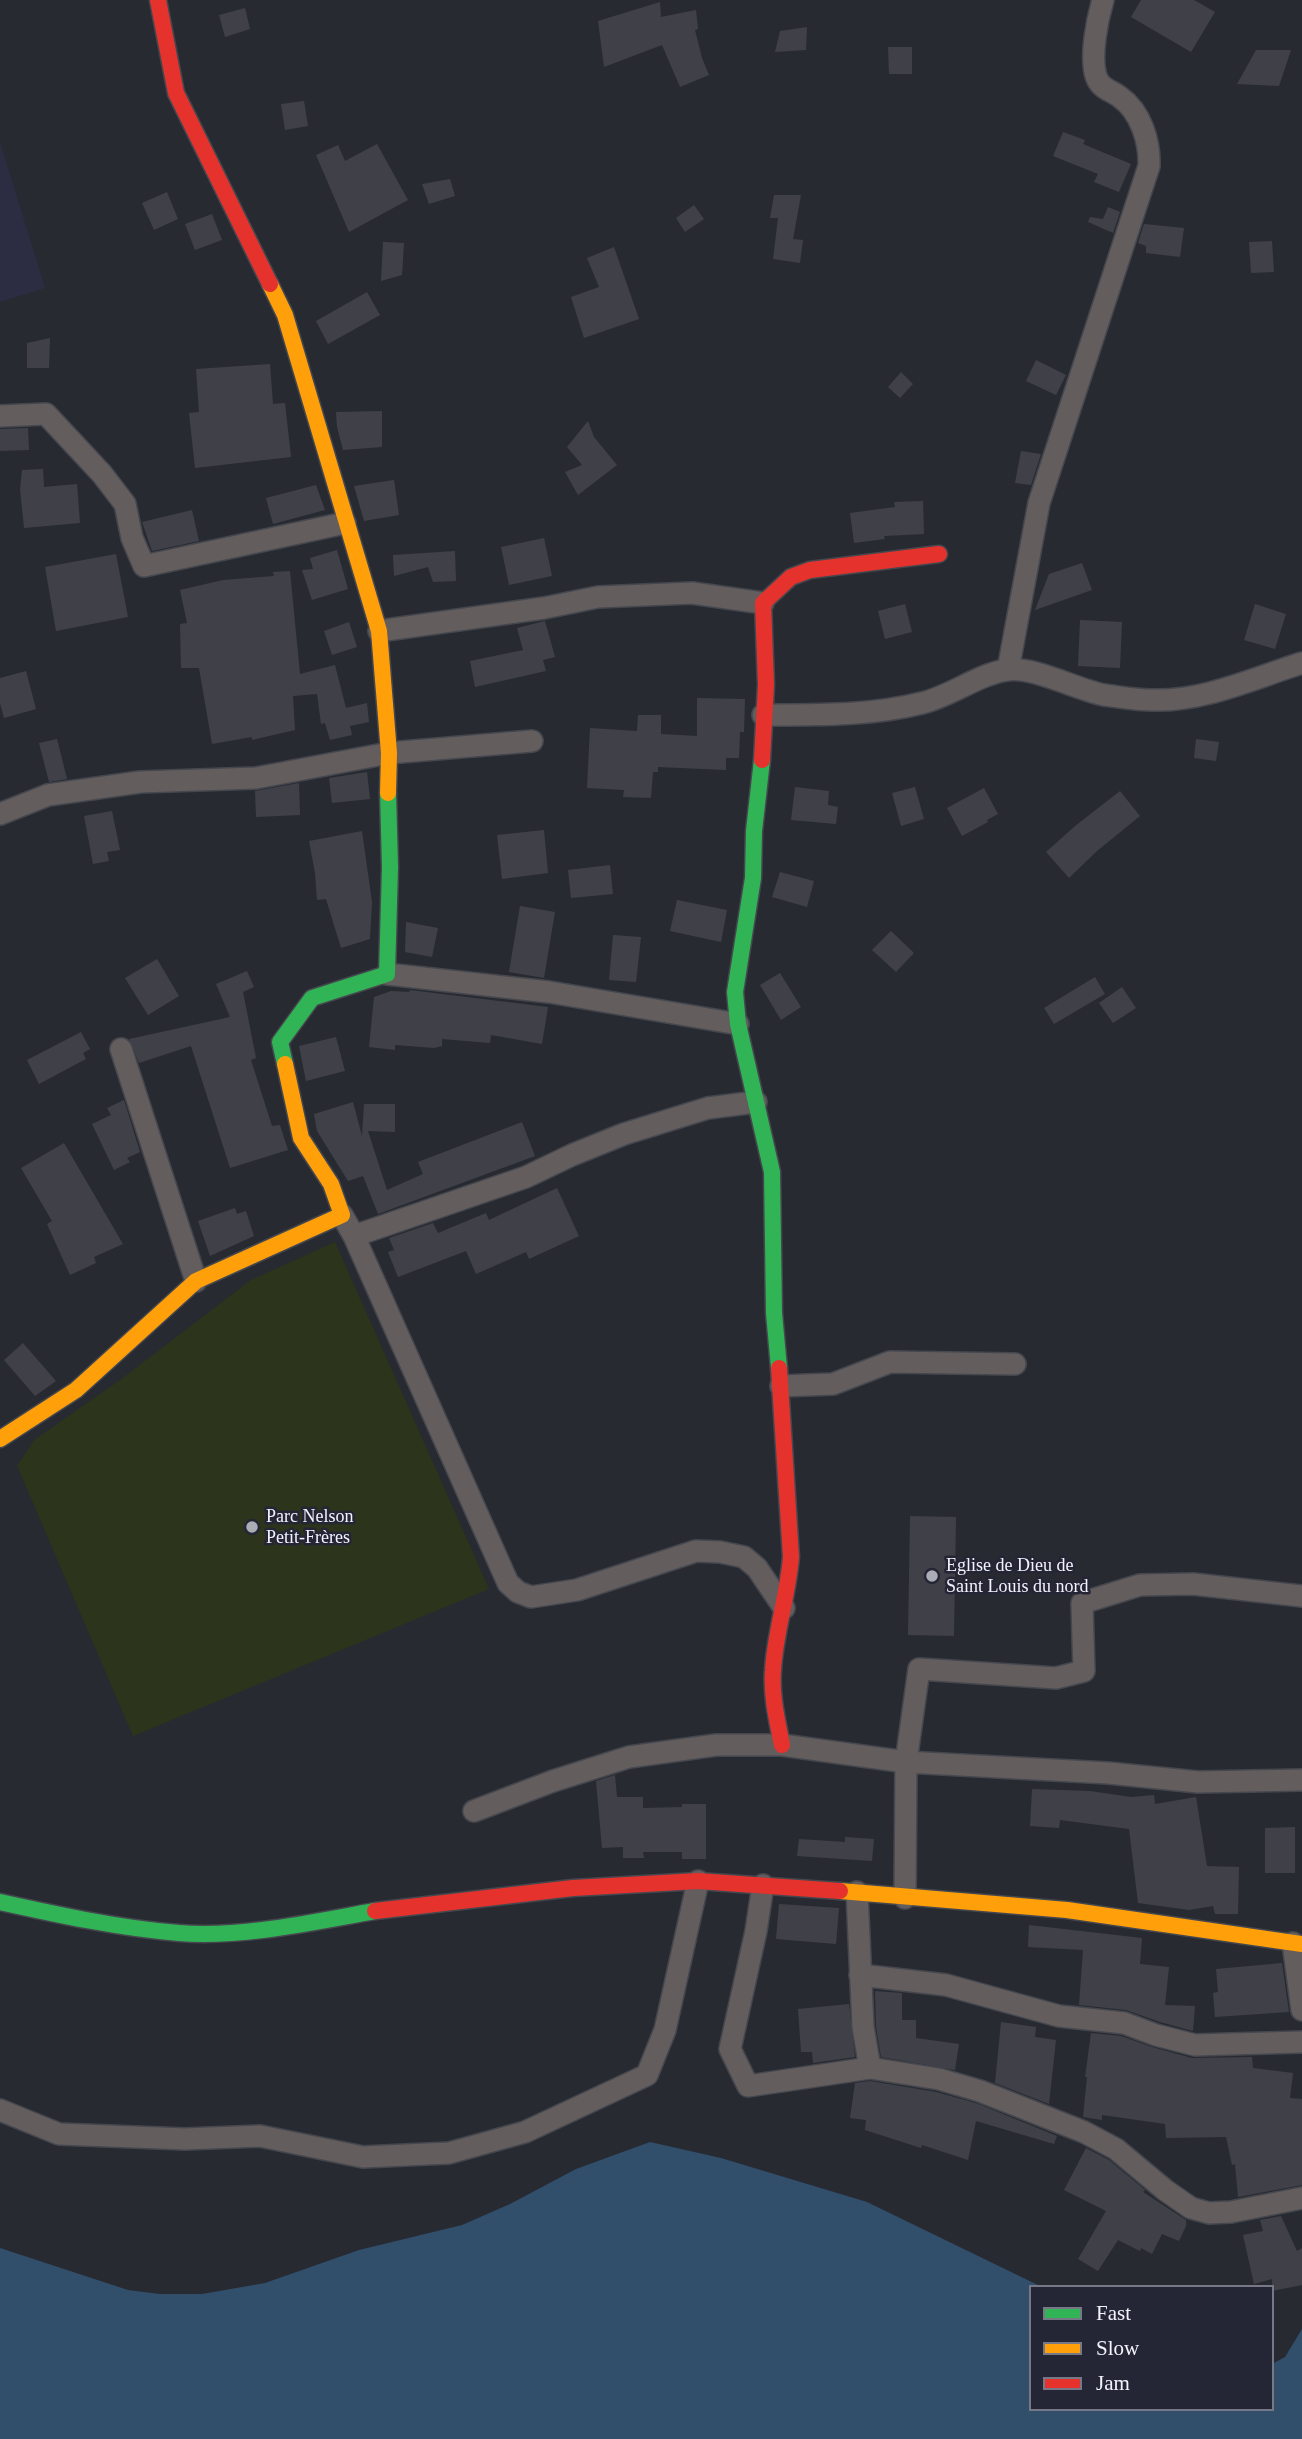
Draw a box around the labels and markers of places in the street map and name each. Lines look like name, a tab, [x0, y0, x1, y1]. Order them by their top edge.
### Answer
place label: Parc Nelson Petit-Frères	[266, 1506, 353, 1548]
marker: Parc Nelson Petit-Frères	[244, 1519, 260, 1535]
place label: Eglise de Dieu de Saint Louis du nord	[946, 1555, 1088, 1598]
marker: Eglise de Dieu de Saint Louis du nord	[924, 1568, 940, 1584]

